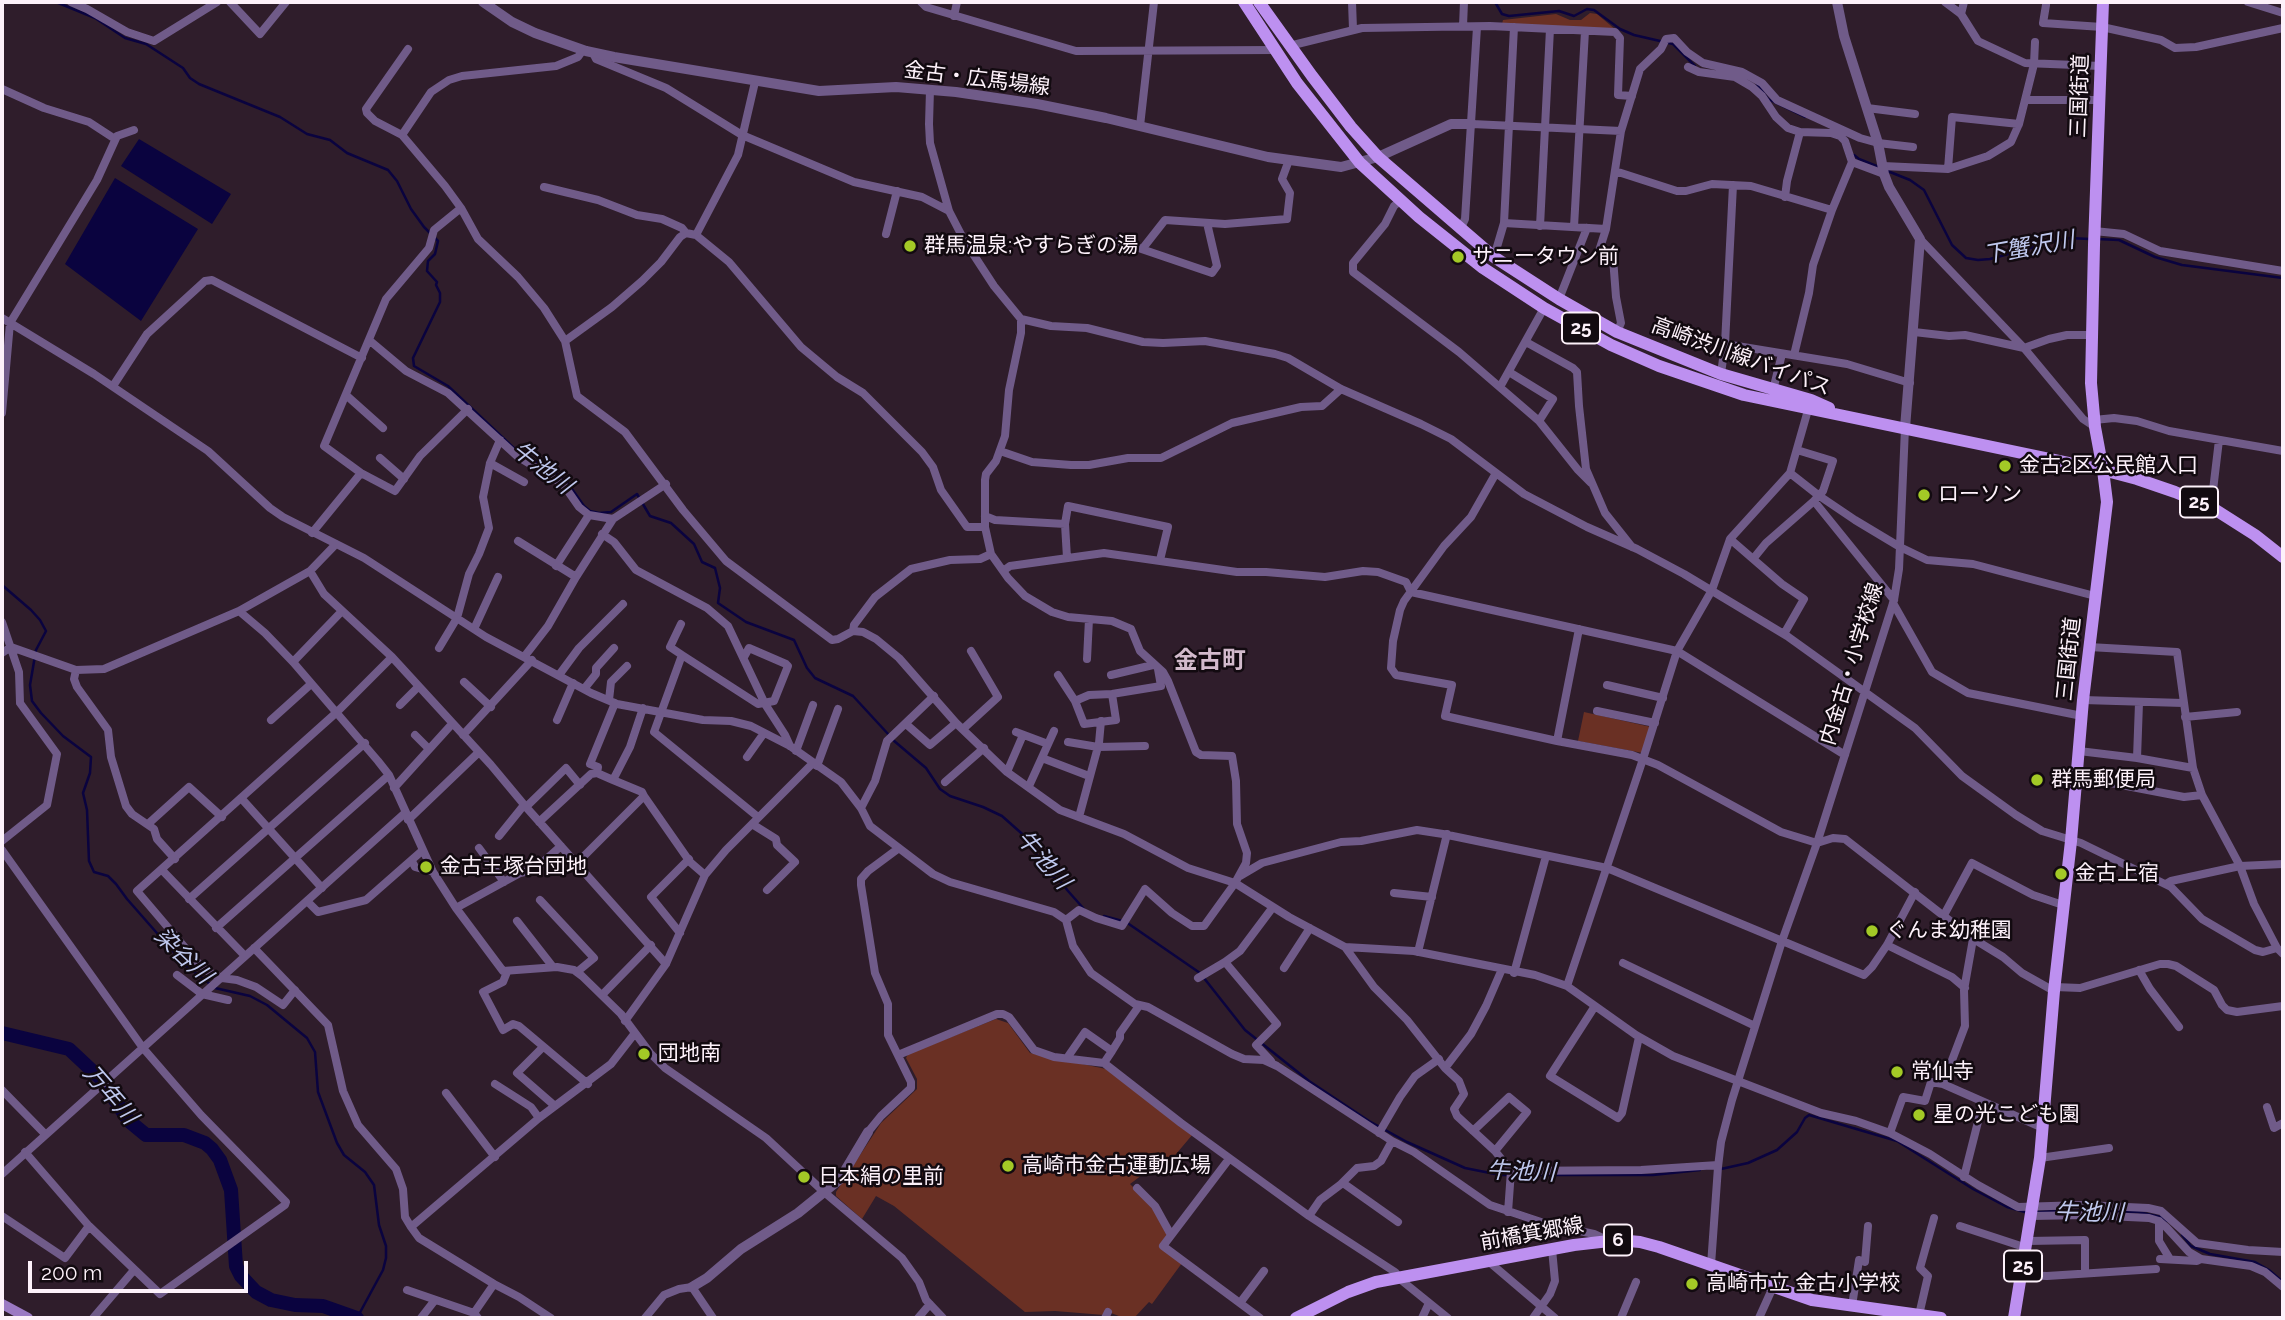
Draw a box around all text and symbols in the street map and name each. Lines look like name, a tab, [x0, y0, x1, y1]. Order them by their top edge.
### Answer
street label: 三国街道	[2066, 54, 2094, 138]
street label: 金古・広馬場線	[903, 58, 1051, 100]
water label: 下蟹沢川	[1981, 226, 2077, 270]
place label: 群馬温泉;やすらぎの湯	[924, 233, 1138, 259]
marker: 群馬温泉;やすらぎの湯	[902, 238, 918, 254]
place label: サニータウン前	[1472, 244, 1619, 270]
marker: サニータウン前	[1450, 249, 1466, 265]
road number: 25	[1562, 312, 1600, 344]
street label: 高崎渋川線バイパス	[1648, 313, 1834, 401]
water label: 牛池川	[506, 436, 578, 500]
place label: 金古2区公民館入口	[2019, 453, 2198, 479]
marker: 金古2区公民館入口	[1997, 458, 2013, 474]
place label: ローソン	[1938, 482, 2022, 508]
road number: 25	[2180, 486, 2218, 517]
marker: ローソン	[1916, 487, 1932, 503]
street label: 内金古・小学校線	[1815, 580, 1889, 748]
street label: 三国街道	[2052, 616, 2086, 702]
district label: 金古町	[1174, 647, 1246, 675]
place label: 群馬郵便局	[2051, 767, 2156, 793]
marker: 群馬郵便局	[2029, 772, 2045, 788]
water label: 牛池川	[1010, 825, 1076, 895]
place label: 金古王塚台団地	[440, 854, 587, 880]
marker: 金古王塚台団地	[418, 859, 434, 875]
place label: 金古上宿	[2075, 861, 2159, 887]
marker: 金古上宿	[2053, 866, 2069, 882]
place label: ぐんま幼稚園	[1886, 918, 2012, 944]
water label: 染谷川	[149, 922, 217, 990]
marker: ぐんま幼稚園	[1864, 923, 1880, 939]
place label: 団地南	[658, 1041, 721, 1067]
marker: 団地南	[636, 1046, 652, 1062]
place label: 常仙寺	[1911, 1059, 1974, 1085]
water label: 万年川	[77, 1060, 143, 1130]
marker: 常仙寺	[1889, 1064, 1905, 1080]
place label: 星の光こども園	[1933, 1102, 2080, 1128]
marker: 星の光こども園	[1911, 1107, 1927, 1123]
place label: 高崎市金古運動広場	[1022, 1153, 1211, 1179]
water label: 牛池川	[1486, 1157, 1556, 1187]
marker: 高崎市金古運動広場	[1000, 1158, 1016, 1174]
place label: 日本絹の里前	[818, 1164, 944, 1190]
marker: 日本絹の里前	[796, 1169, 812, 1185]
water label: 牛池川	[2054, 1199, 2124, 1227]
street label: 前橋箕郷線	[1478, 1212, 1586, 1256]
road number: 6	[1604, 1224, 1632, 1256]
scale bar	[32, 1246, 252, 1290]
road number: 25	[2004, 1250, 2042, 1282]
text: 200 m	[41, 1260, 102, 1285]
place label: 高崎市立 金古小学校	[1706, 1271, 1900, 1297]
marker: 高崎市立 金古小学校	[1684, 1276, 1700, 1292]

